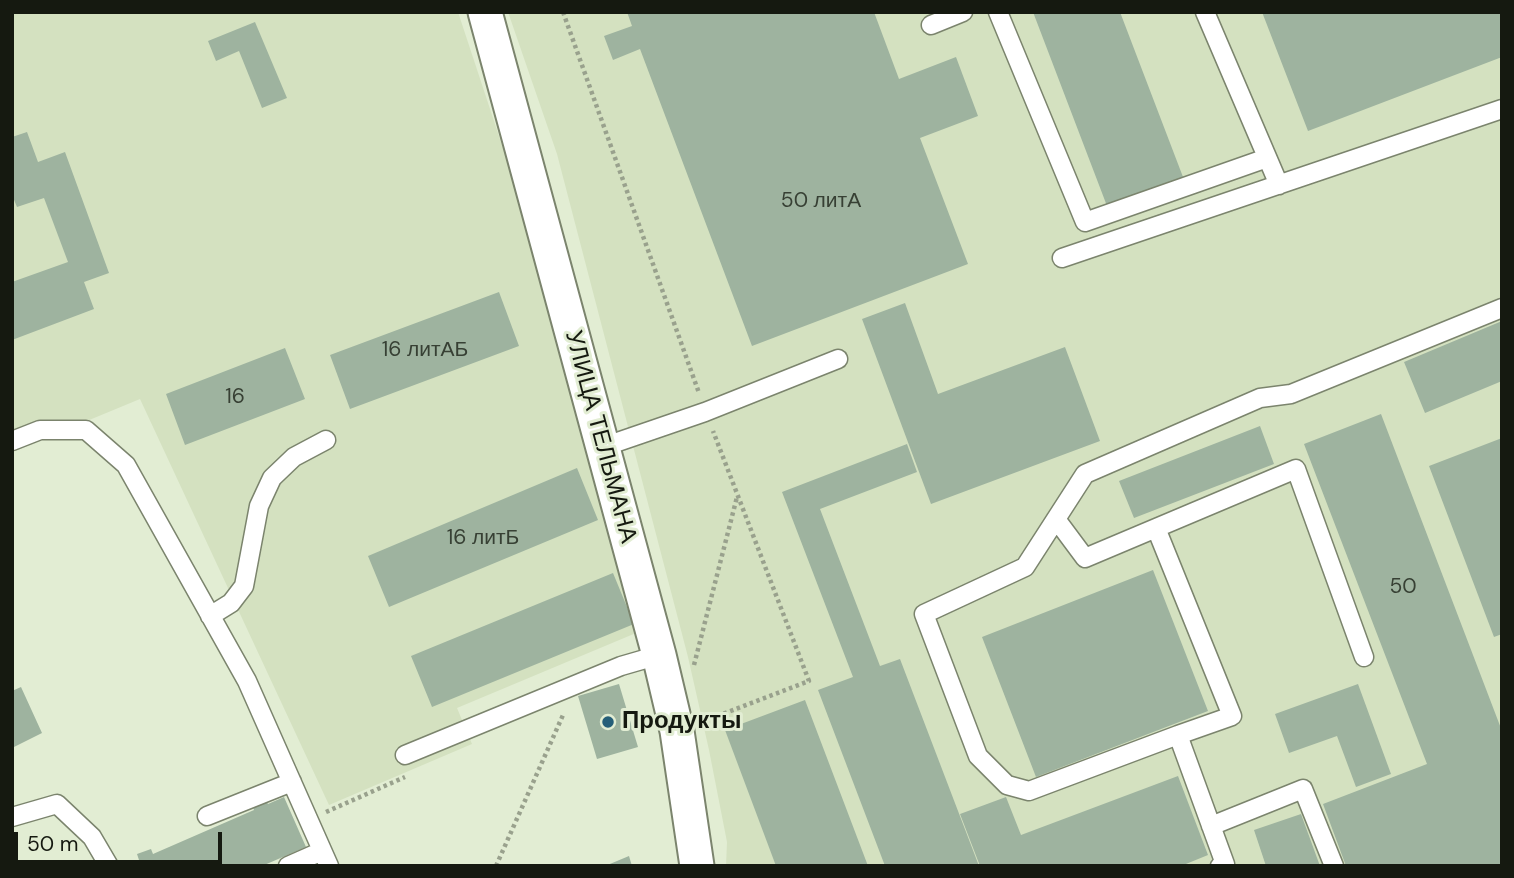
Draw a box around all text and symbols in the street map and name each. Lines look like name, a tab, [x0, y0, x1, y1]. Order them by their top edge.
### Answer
house number: 50 литА	[781, 188, 861, 214]
street label: УЛИЦА ТЕЛЬМАНА	[558, 328, 642, 546]
house number: 16 литАБ	[382, 337, 468, 363]
house number: 16	[225, 384, 245, 410]
house number: 16 литБ	[447, 525, 519, 551]
house number: 50	[1389, 574, 1417, 600]
place label: Продукты	[622, 708, 741, 736]
marker: Продукты	[600, 714, 616, 730]
scale bar	[18, 818, 226, 862]
text: 50 m	[27, 830, 78, 858]

